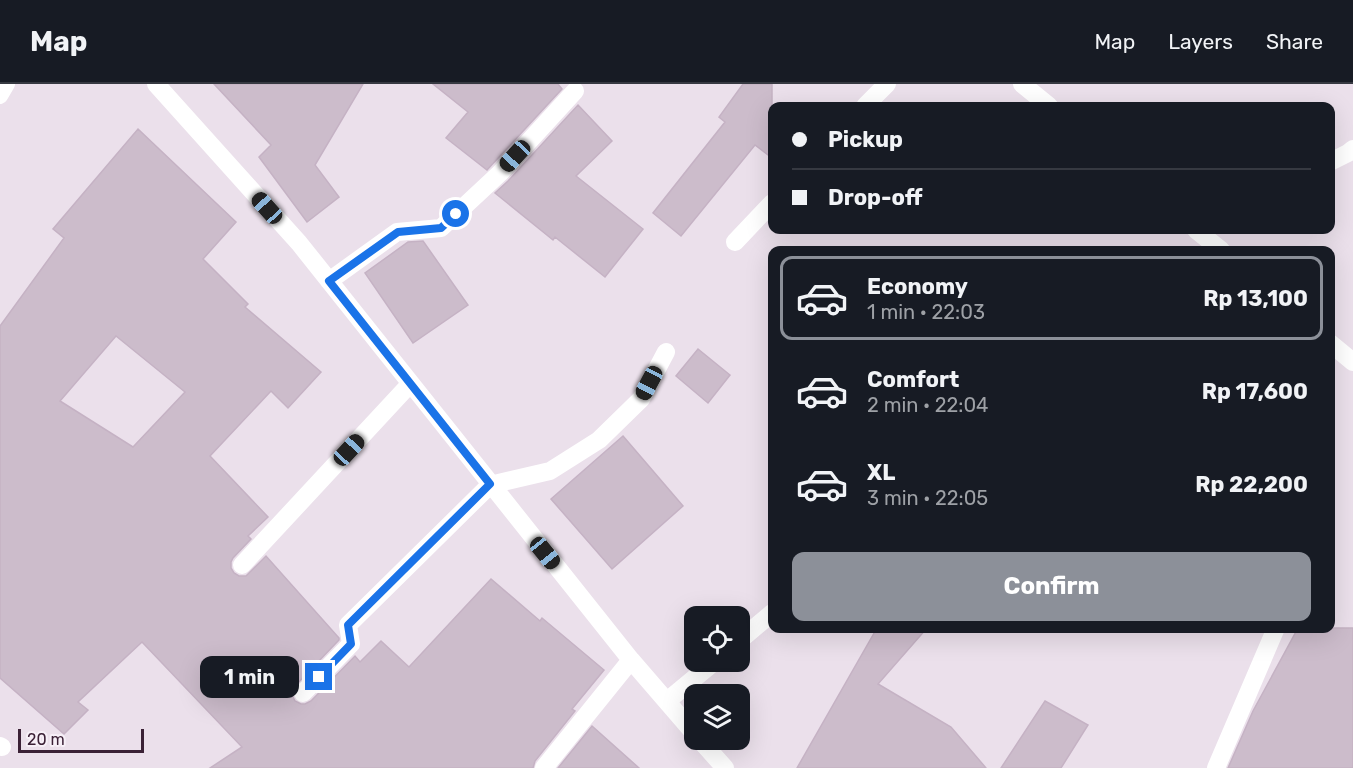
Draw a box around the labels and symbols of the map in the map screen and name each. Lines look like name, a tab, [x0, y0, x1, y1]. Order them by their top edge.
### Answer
car	[496, 137, 534, 175]
car	[248, 189, 286, 227]
route start	[442, 200, 469, 227]
car	[633, 363, 665, 403]
car	[330, 431, 368, 469]
car	[527, 533, 563, 573]
callout: 1 min	[199, 656, 298, 698]
route end	[305, 663, 332, 690]
scale bar	[18, 726, 144, 754]

